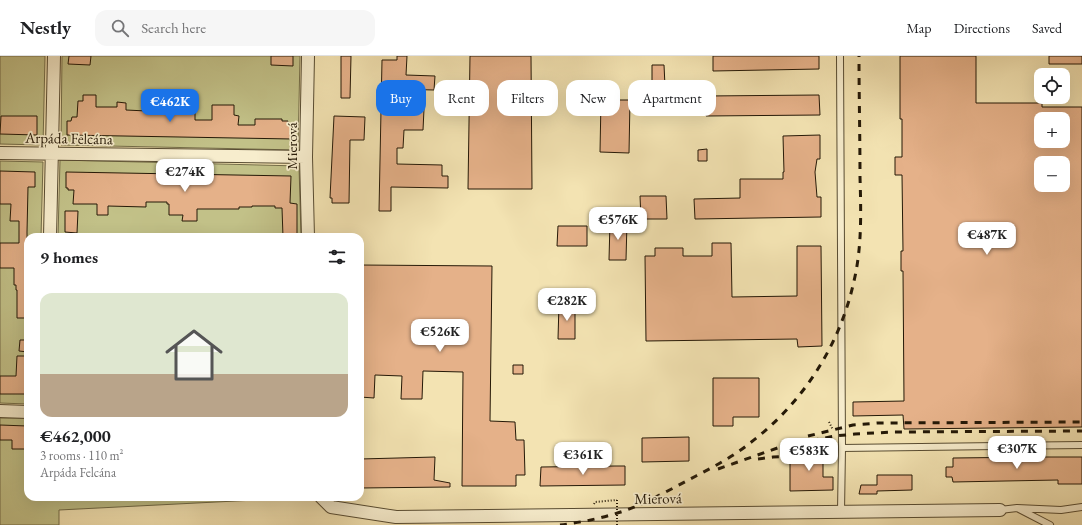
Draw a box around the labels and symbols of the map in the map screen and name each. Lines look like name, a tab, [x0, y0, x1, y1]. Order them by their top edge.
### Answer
pin: €462K	[142, 89, 198, 123]
street label: Mierová	[282, 122, 301, 170]
street label: Arpáda Felcána	[24, 128, 113, 148]
pin: €274K	[157, 159, 213, 193]
pin: €576K	[590, 207, 646, 241]
pin: €487K	[959, 222, 1015, 256]
pin: €282K	[539, 288, 595, 322]
pin: €526K	[412, 319, 468, 353]
pin: €307K	[989, 436, 1045, 470]
pin: €583K	[781, 438, 837, 472]
pin: €361K	[555, 442, 611, 476]
street label: Mierová	[634, 488, 682, 508]

